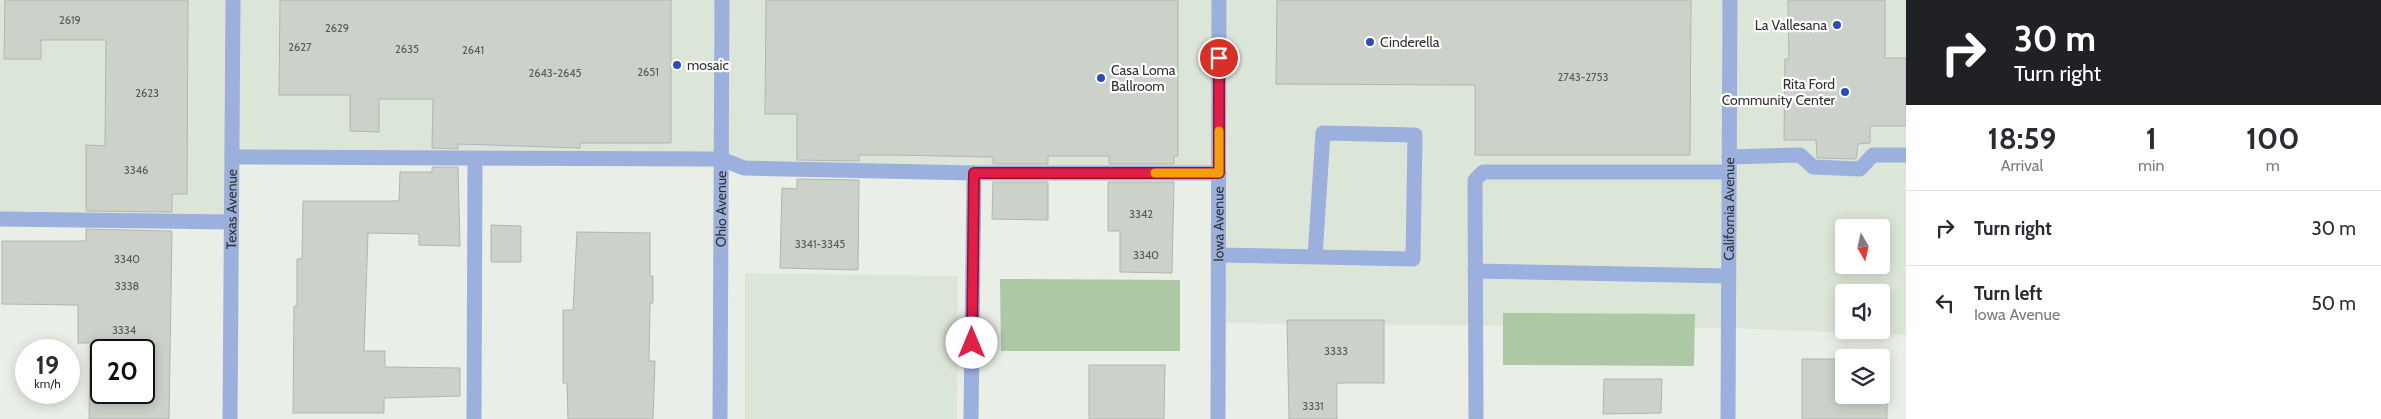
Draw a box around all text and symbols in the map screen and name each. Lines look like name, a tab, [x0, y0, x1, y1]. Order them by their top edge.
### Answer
house number: 2619	[59, 13, 81, 27]
place label: La Vallesana	[1755, 16, 1827, 34]
text: 30 m	[2014, 17, 2096, 60]
marker: La Vallesana	[1831, 19, 1843, 31]
icon: right	[1931, 20, 1996, 85]
house number: 2629	[325, 21, 349, 35]
place label: Cinderella	[1380, 33, 1440, 51]
marker: Cinderella	[1364, 36, 1376, 48]
pin	[1198, 37, 1240, 79]
house number: 2627	[288, 40, 312, 54]
house number: 2635	[395, 42, 419, 56]
house number: 2641	[462, 43, 484, 57]
icon: arrive	[1205, 44, 1233, 72]
place label: mosaic	[687, 56, 729, 74]
marker: mosaic	[671, 59, 683, 71]
text: Turn right	[2014, 60, 2101, 87]
place label: Casa Loma Ballroom	[1111, 61, 1176, 95]
house number: 2651	[637, 65, 659, 79]
house number: 2643-2645	[528, 66, 582, 80]
house number: 2743-2753	[1558, 70, 1608, 84]
marker: Casa Loma Ballroom	[1095, 72, 1107, 84]
place label: Rita Ford Community Center	[1722, 75, 1836, 109]
house number: 2623	[135, 86, 159, 100]
marker: Rita Ford Community Center	[1839, 86, 1851, 98]
text: 18:59	[1988, 120, 2056, 157]
text: 1	[2146, 120, 2157, 157]
text: 100	[2246, 120, 2299, 157]
text: Arrival	[2001, 156, 2043, 175]
text: min	[2138, 156, 2164, 175]
text: m	[2266, 156, 2280, 175]
street label: California Avenue	[1720, 157, 1738, 261]
house number: 3346	[124, 163, 148, 177]
street label: Texas Avenue	[222, 169, 241, 249]
street label: Ohio Avenue	[712, 171, 730, 247]
street label: Iowa Avenue	[1209, 186, 1228, 262]
house number: 3342	[1129, 207, 1153, 221]
icon: right	[1931, 214, 1959, 242]
text: Turn right	[1974, 217, 2052, 240]
text: 30 m	[2312, 217, 2356, 240]
north arrow	[1835, 219, 1890, 274]
map controls	[1835, 219, 1890, 404]
house number: 3341-3345	[795, 237, 845, 251]
house number: 3340	[1133, 248, 1159, 262]
house number: 3340	[114, 252, 140, 266]
house number: 3338	[115, 279, 139, 293]
text: Turn left	[1974, 282, 2042, 305]
button: sound	[1835, 284, 1890, 339]
icon: left	[1931, 289, 1959, 317]
text: 50 m	[2312, 292, 2356, 315]
text: Iowa Avenue	[1974, 305, 2060, 324]
position arrow	[945, 316, 997, 368]
house number: 3334	[112, 323, 137, 337]
speed limit sign: 20	[90, 339, 155, 404]
house number: 3333	[1324, 344, 1348, 358]
button: layers	[1835, 349, 1890, 404]
text: 19	[36, 350, 59, 380]
text: km/h	[34, 376, 61, 391]
house number: 3331	[1302, 399, 1324, 413]

